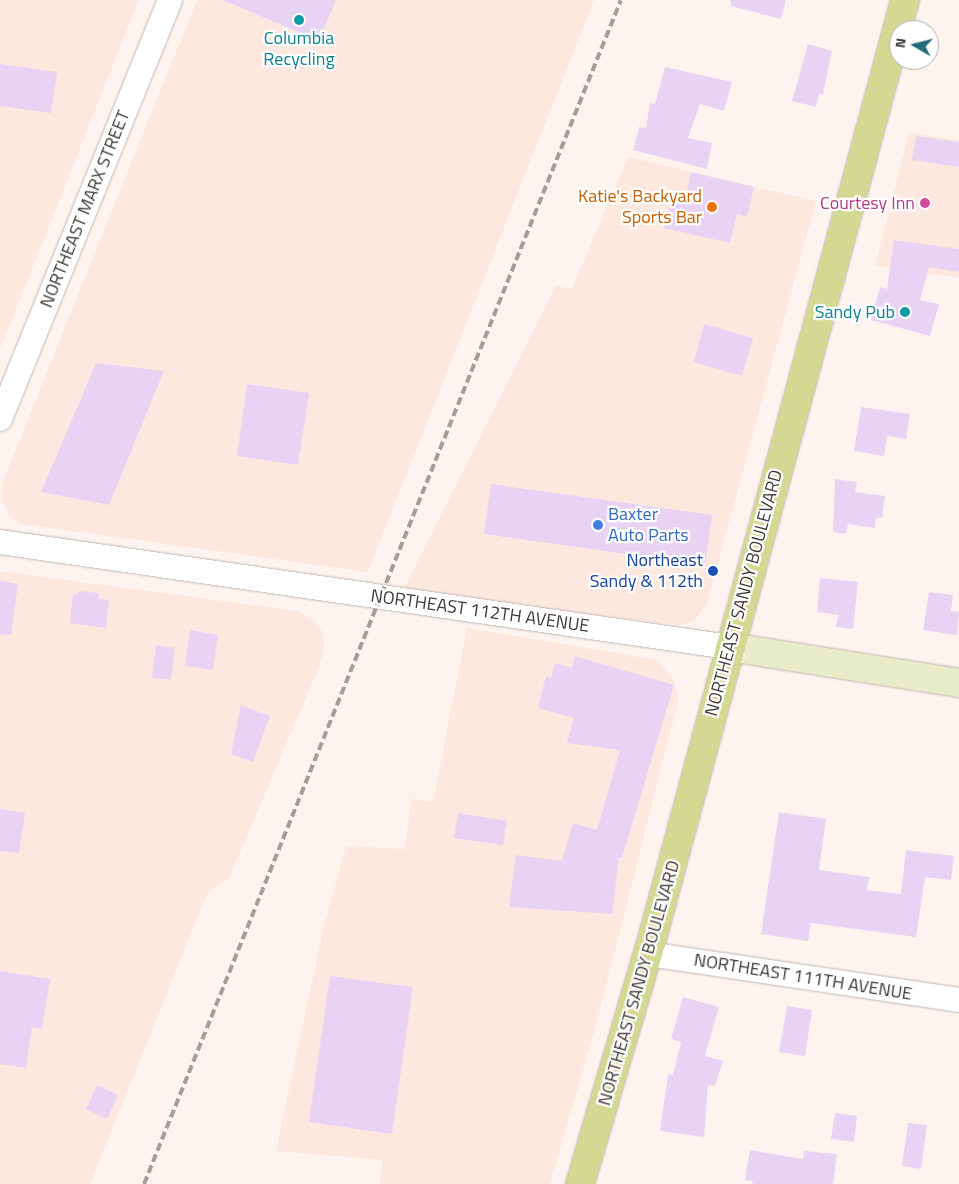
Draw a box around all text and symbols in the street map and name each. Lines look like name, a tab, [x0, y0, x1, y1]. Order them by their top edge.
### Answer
marker: Columbia Recycling	[293, 14, 305, 26]
north arrow	[889, 20, 939, 70]
place label: Columbia Recycling	[263, 28, 335, 70]
text: N	[889, 37, 911, 49]
street label: NORTHEAST MARX STREET	[35, 107, 135, 311]
place label: Katie's Backyard Sports Bar	[578, 186, 702, 228]
place label: Courtesy Inn	[820, 192, 915, 214]
marker: Courtesy Inn	[919, 197, 931, 209]
marker: Katie's Backyard Sports Bar	[706, 201, 718, 213]
place label: Sandy Pub	[815, 301, 895, 323]
marker: Sandy Pub	[899, 306, 911, 318]
street label: NORTHEAST SANDY BOULEVARD	[701, 468, 787, 718]
place label: Baxter Auto Parts	[608, 504, 689, 546]
marker: Baxter Auto Parts	[592, 519, 604, 531]
place label: Northeast Sandy & 112th	[590, 550, 703, 592]
marker: Northeast Sandy & 112th	[707, 565, 719, 577]
street label: NORTHEAST 112TH AVENUE	[369, 585, 591, 637]
street label: NORTHEAST SANDY BOULEVARD	[594, 858, 684, 1108]
street label: NORTHEAST 111TH AVENUE	[692, 949, 914, 1005]

